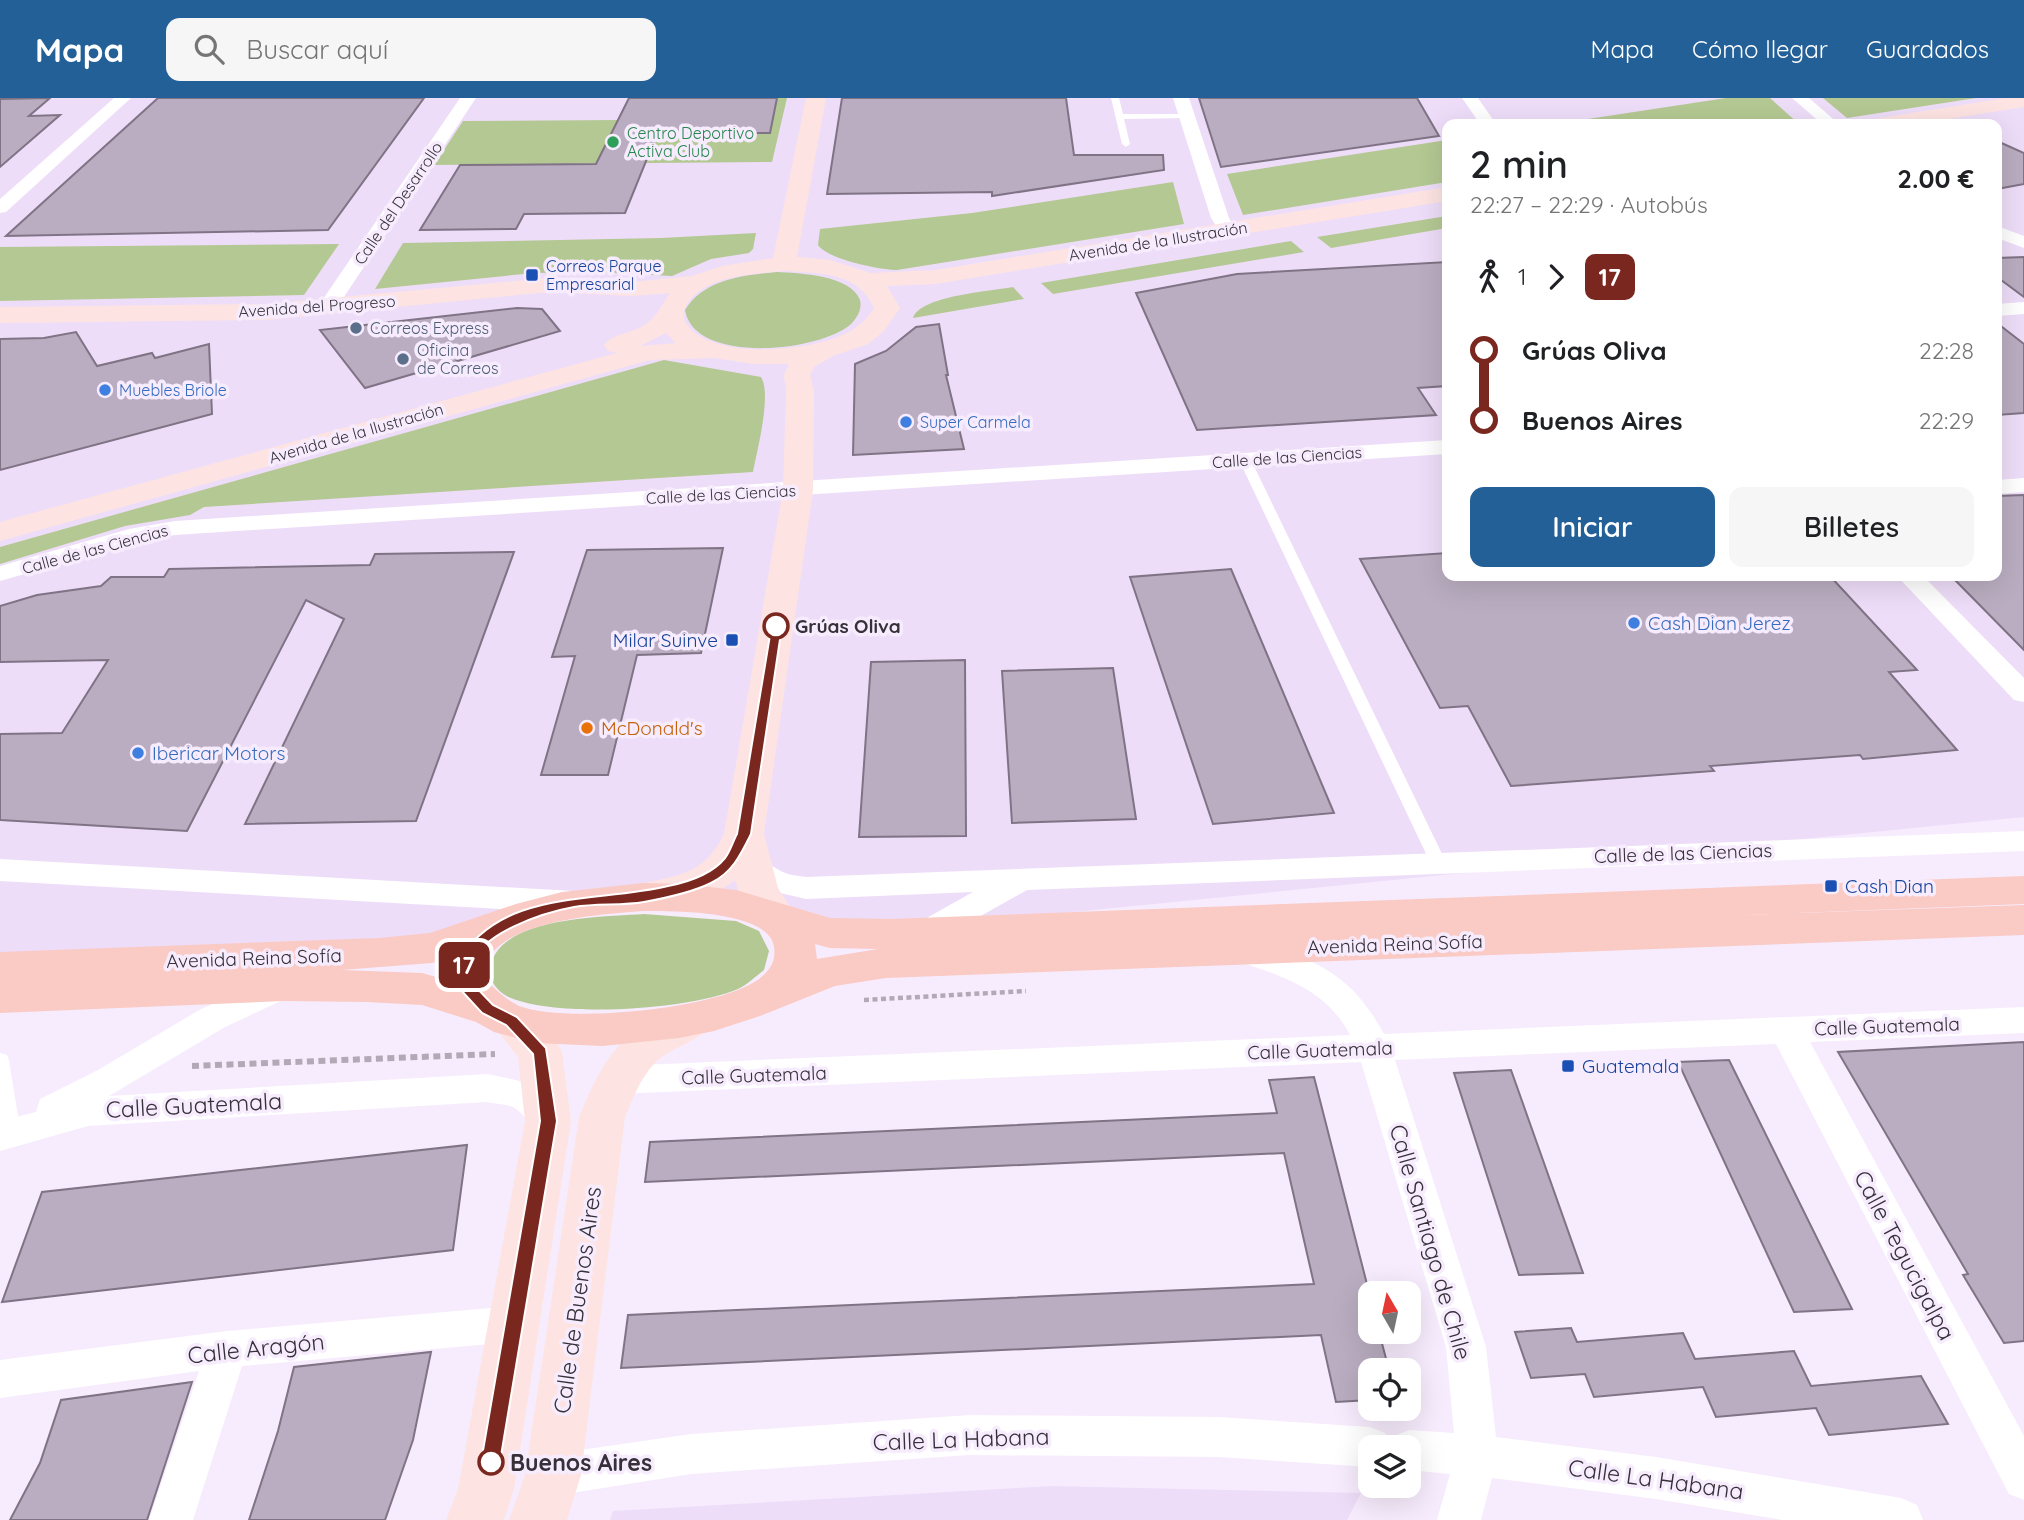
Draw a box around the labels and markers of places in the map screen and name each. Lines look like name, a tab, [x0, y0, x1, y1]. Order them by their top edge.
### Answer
place label: Centro Deportivo Activa Club	[627, 123, 754, 161]
marker: Centro Deportivo Activa Club	[605, 134, 621, 150]
place label: Correos Parque Empresarial	[546, 256, 661, 294]
marker: Correos Parque Empresarial	[524, 267, 540, 283]
place label: Correos Express	[370, 318, 489, 338]
marker: Correos Express	[348, 320, 364, 336]
place label: Oficina de Correos	[417, 340, 498, 378]
marker: Oficina de Correos	[395, 351, 411, 367]
place label: Muebles Briole	[119, 380, 227, 400]
marker: Muebles Briole	[97, 382, 113, 398]
place label: Super Carmela	[920, 412, 1031, 432]
marker: Super Carmela	[898, 414, 914, 430]
place label: Cash Dian Jerez	[1648, 611, 1791, 635]
marker: Grúas Oliva	[763, 613, 789, 639]
place label: Grúas Oliva	[795, 614, 901, 638]
marker: Cash Dian Jerez	[1626, 615, 1642, 631]
place label: Milar Suinve	[613, 628, 718, 652]
marker: Milar Suinve	[724, 632, 740, 648]
place label: McDonald's	[601, 716, 703, 740]
marker: McDonald's	[579, 720, 595, 736]
place label: Ibericar Motors	[152, 741, 286, 765]
marker: Ibericar Motors	[130, 745, 146, 761]
place label: Cash Dian	[1845, 874, 1934, 898]
marker: Cash Dian	[1823, 878, 1839, 894]
place label: Guatemala	[1582, 1054, 1679, 1078]
marker: Guatemala	[1560, 1058, 1576, 1074]
place label: Buenos Aires	[510, 1448, 652, 1477]
marker: Buenos Aires	[478, 1449, 504, 1475]

